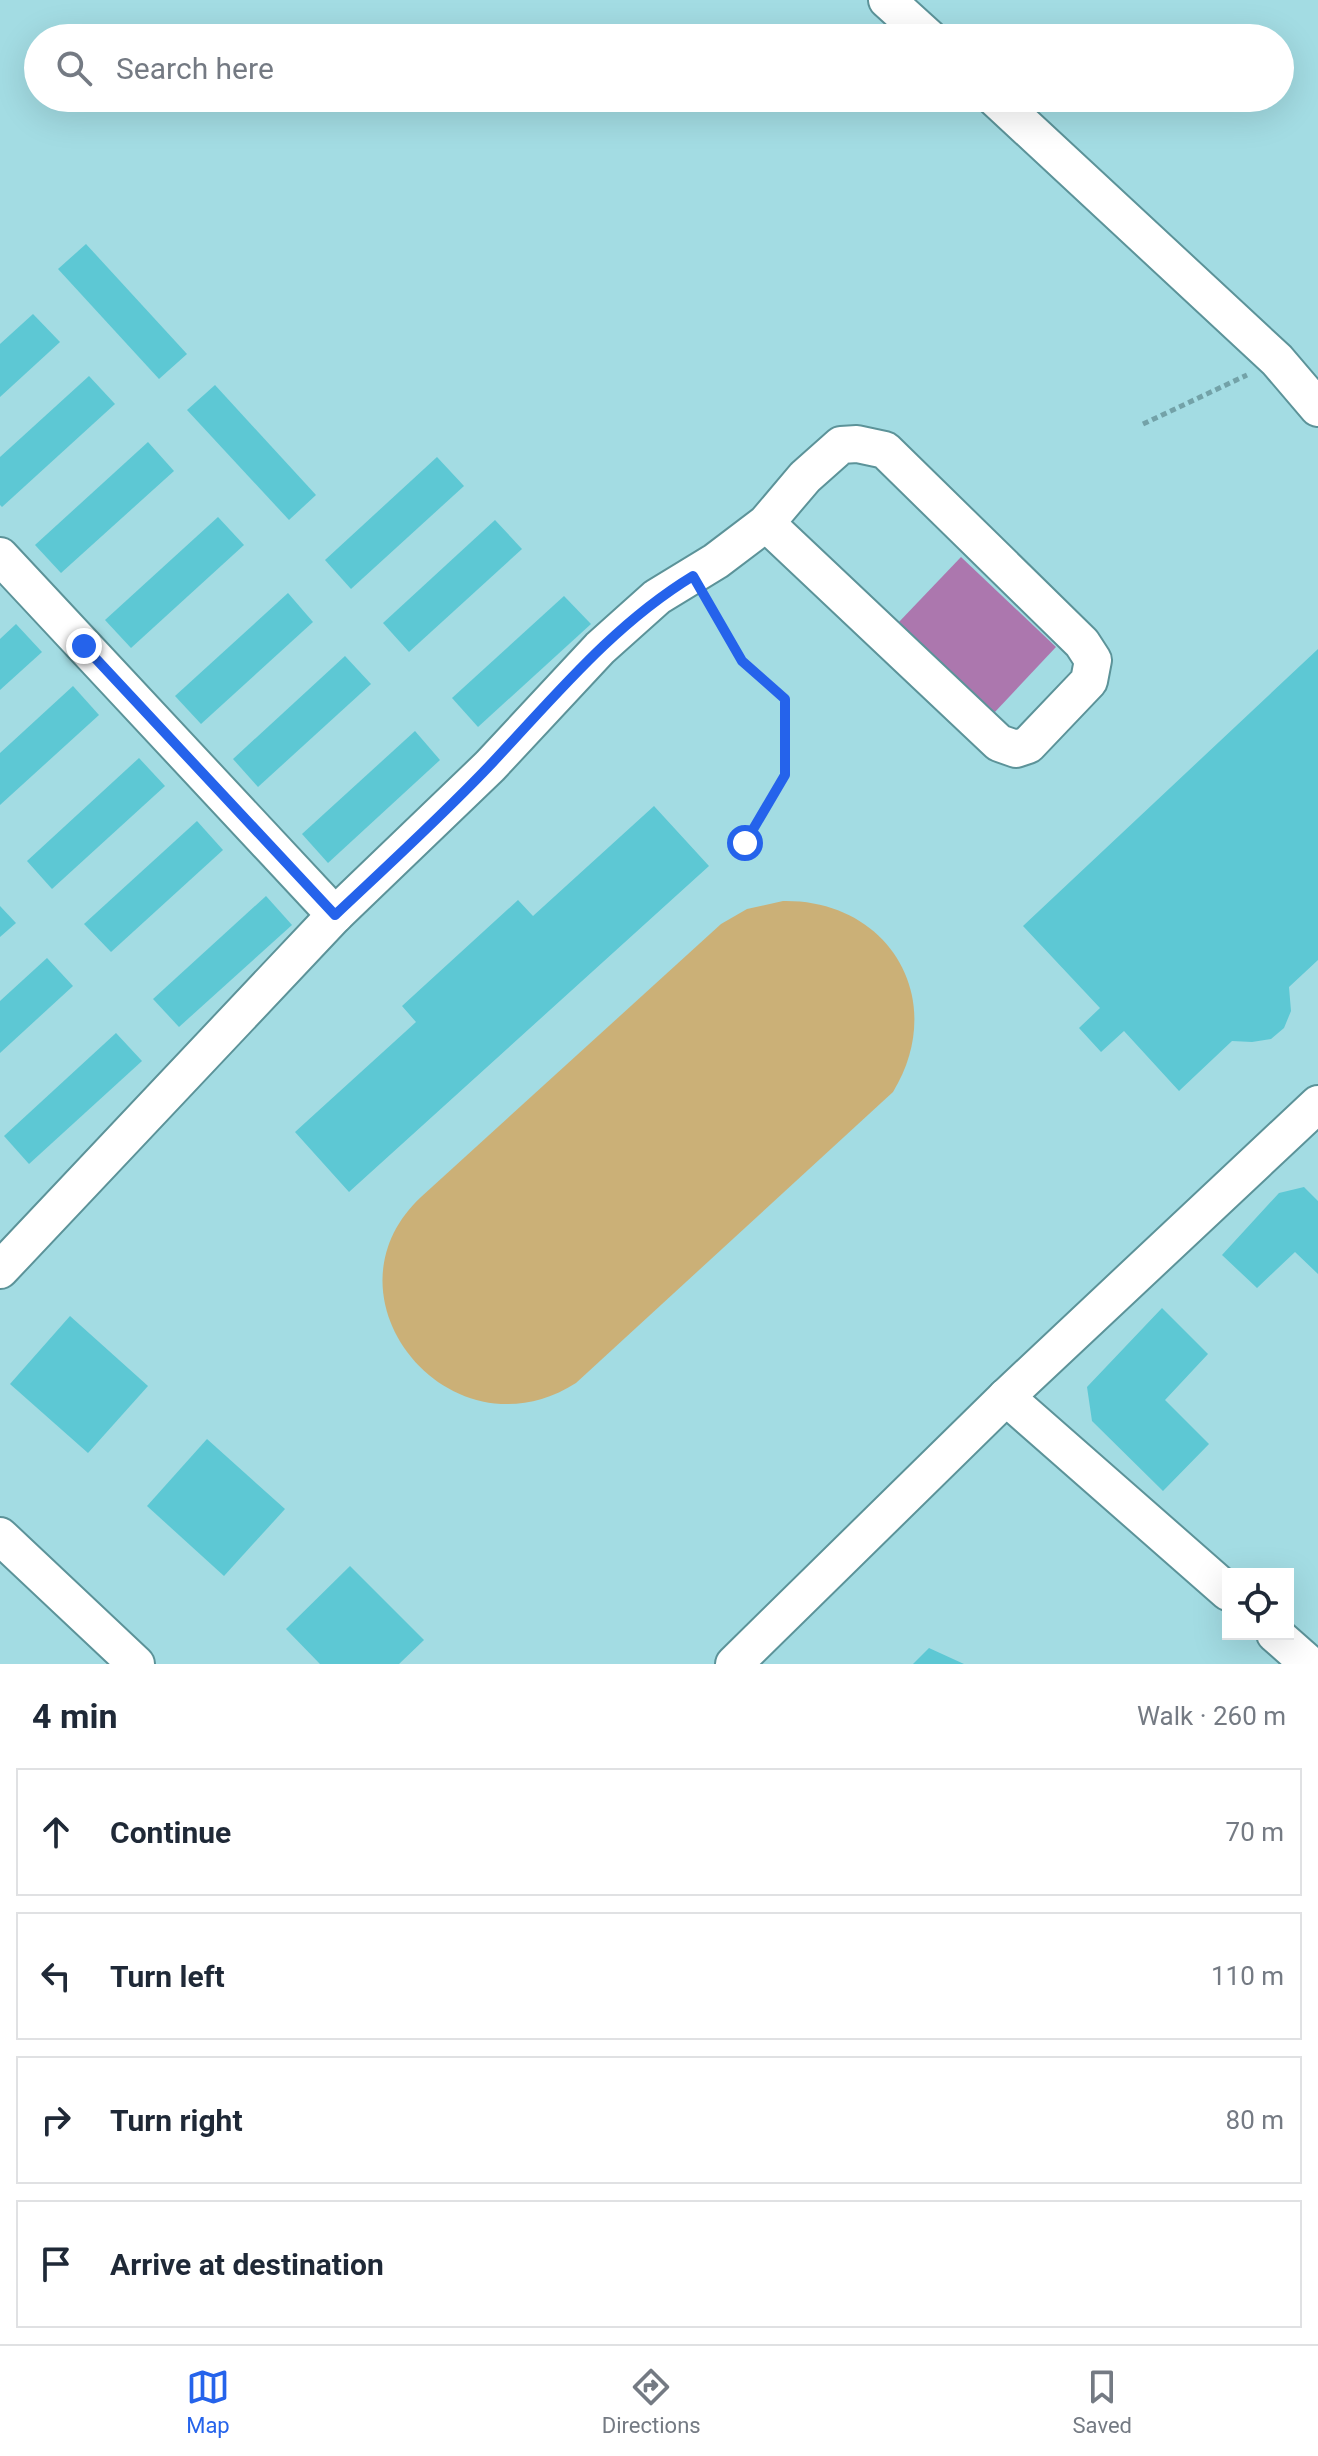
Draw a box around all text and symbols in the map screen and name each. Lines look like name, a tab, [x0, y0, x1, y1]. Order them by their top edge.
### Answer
search box	[24, 24, 1294, 112]
icon: search	[52, 46, 96, 90]
text: Search here	[116, 51, 274, 86]
route end	[66, 628, 102, 664]
route start	[727, 825, 763, 861]
map controls	[1222, 1568, 1294, 1640]
button: locate	[1222, 1568, 1294, 1640]
text: 4 min	[32, 1696, 117, 1736]
text: Walk · 260 m	[1137, 1701, 1286, 1731]
icon: ahead	[34, 1810, 78, 1854]
text: Continue	[110, 1815, 231, 1850]
text: 70 m	[1226, 1817, 1284, 1847]
icon: left	[34, 1954, 78, 1998]
text: Turn left	[110, 1959, 225, 1994]
text: 110 m	[1211, 1961, 1284, 1991]
icon: right	[34, 2098, 78, 2142]
text: Turn right	[110, 2103, 243, 2138]
text: 80 m	[1226, 2105, 1284, 2135]
icon: arrive	[34, 2242, 78, 2286]
text: Arrive at destination	[110, 2247, 384, 2282]
tab: Map	[186, 2365, 230, 2438]
tab: Directions	[602, 2365, 701, 2438]
tab: Saved	[1073, 2365, 1132, 2438]

